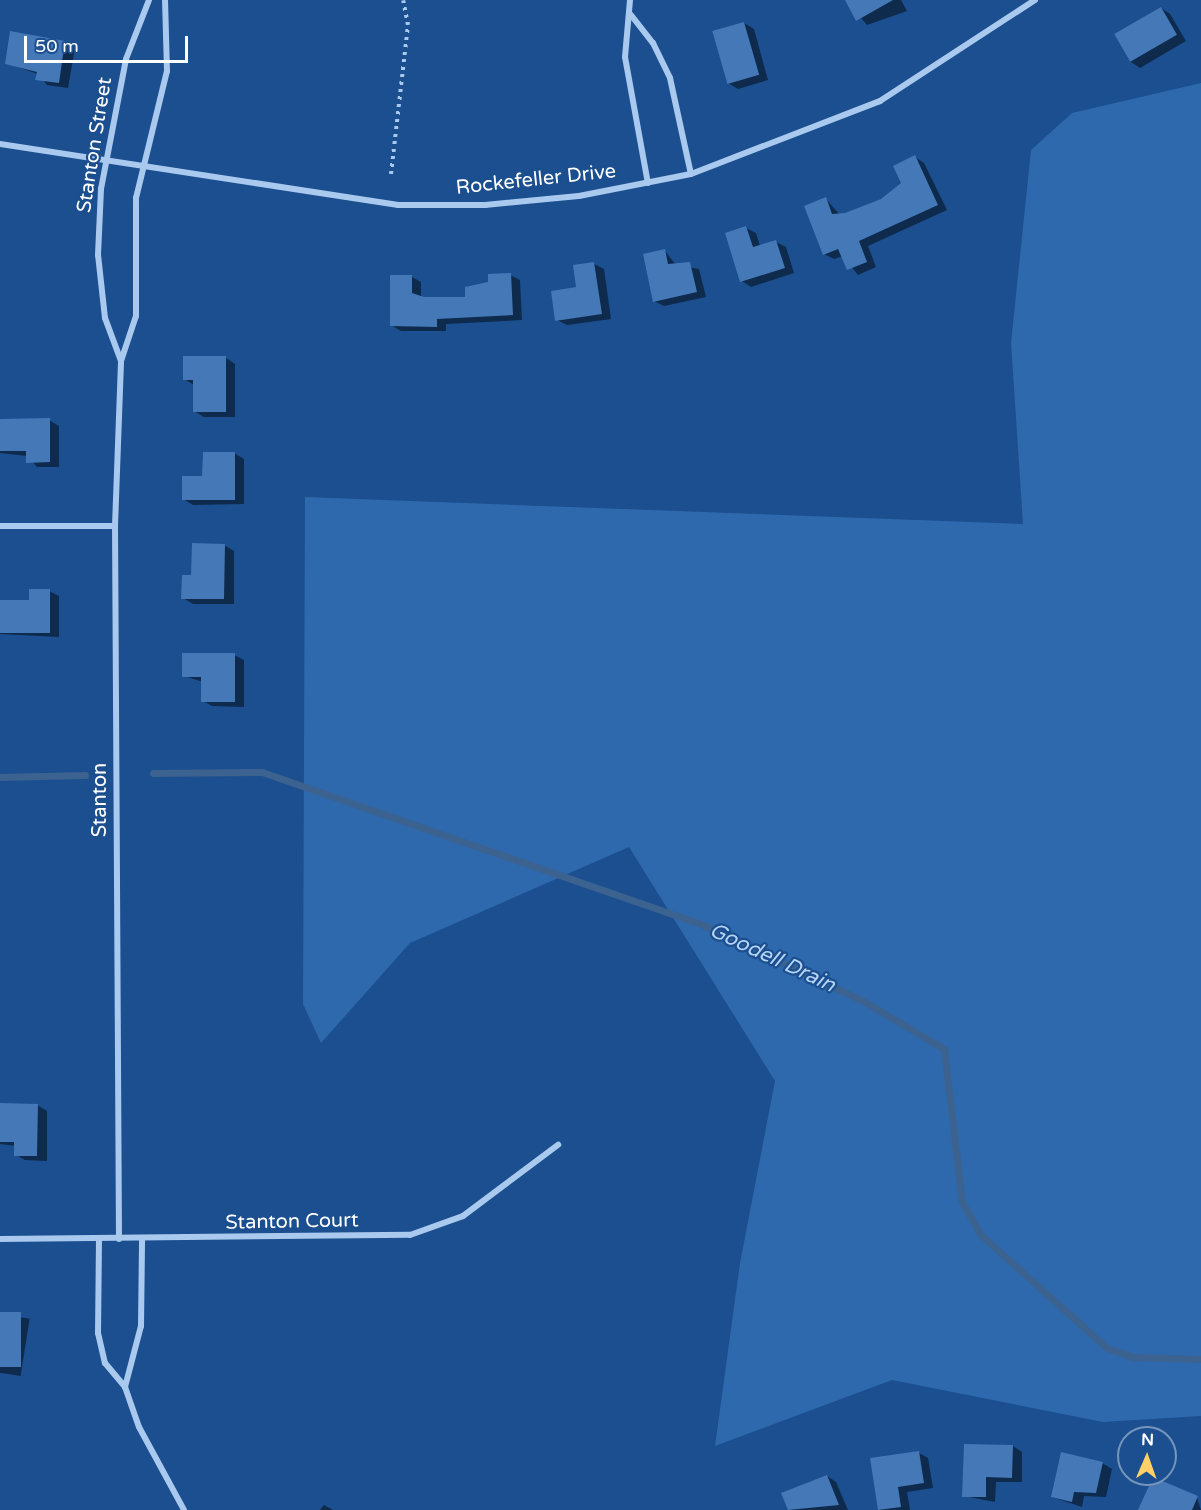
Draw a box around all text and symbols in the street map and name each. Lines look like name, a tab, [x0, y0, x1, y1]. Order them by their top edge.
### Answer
scale bar	[27, 24, 190, 62]
text: 50 m	[35, 35, 79, 57]
street label: Stanton Street	[72, 76, 118, 214]
street label: Rockefeller Drive	[455, 160, 617, 200]
street label: Stanton	[88, 763, 112, 837]
water label: Goodell Drain	[705, 918, 839, 998]
street label: Stanton Court	[225, 1209, 359, 1235]
north arrow	[1117, 1426, 1177, 1486]
text: N	[1141, 1430, 1154, 1450]

